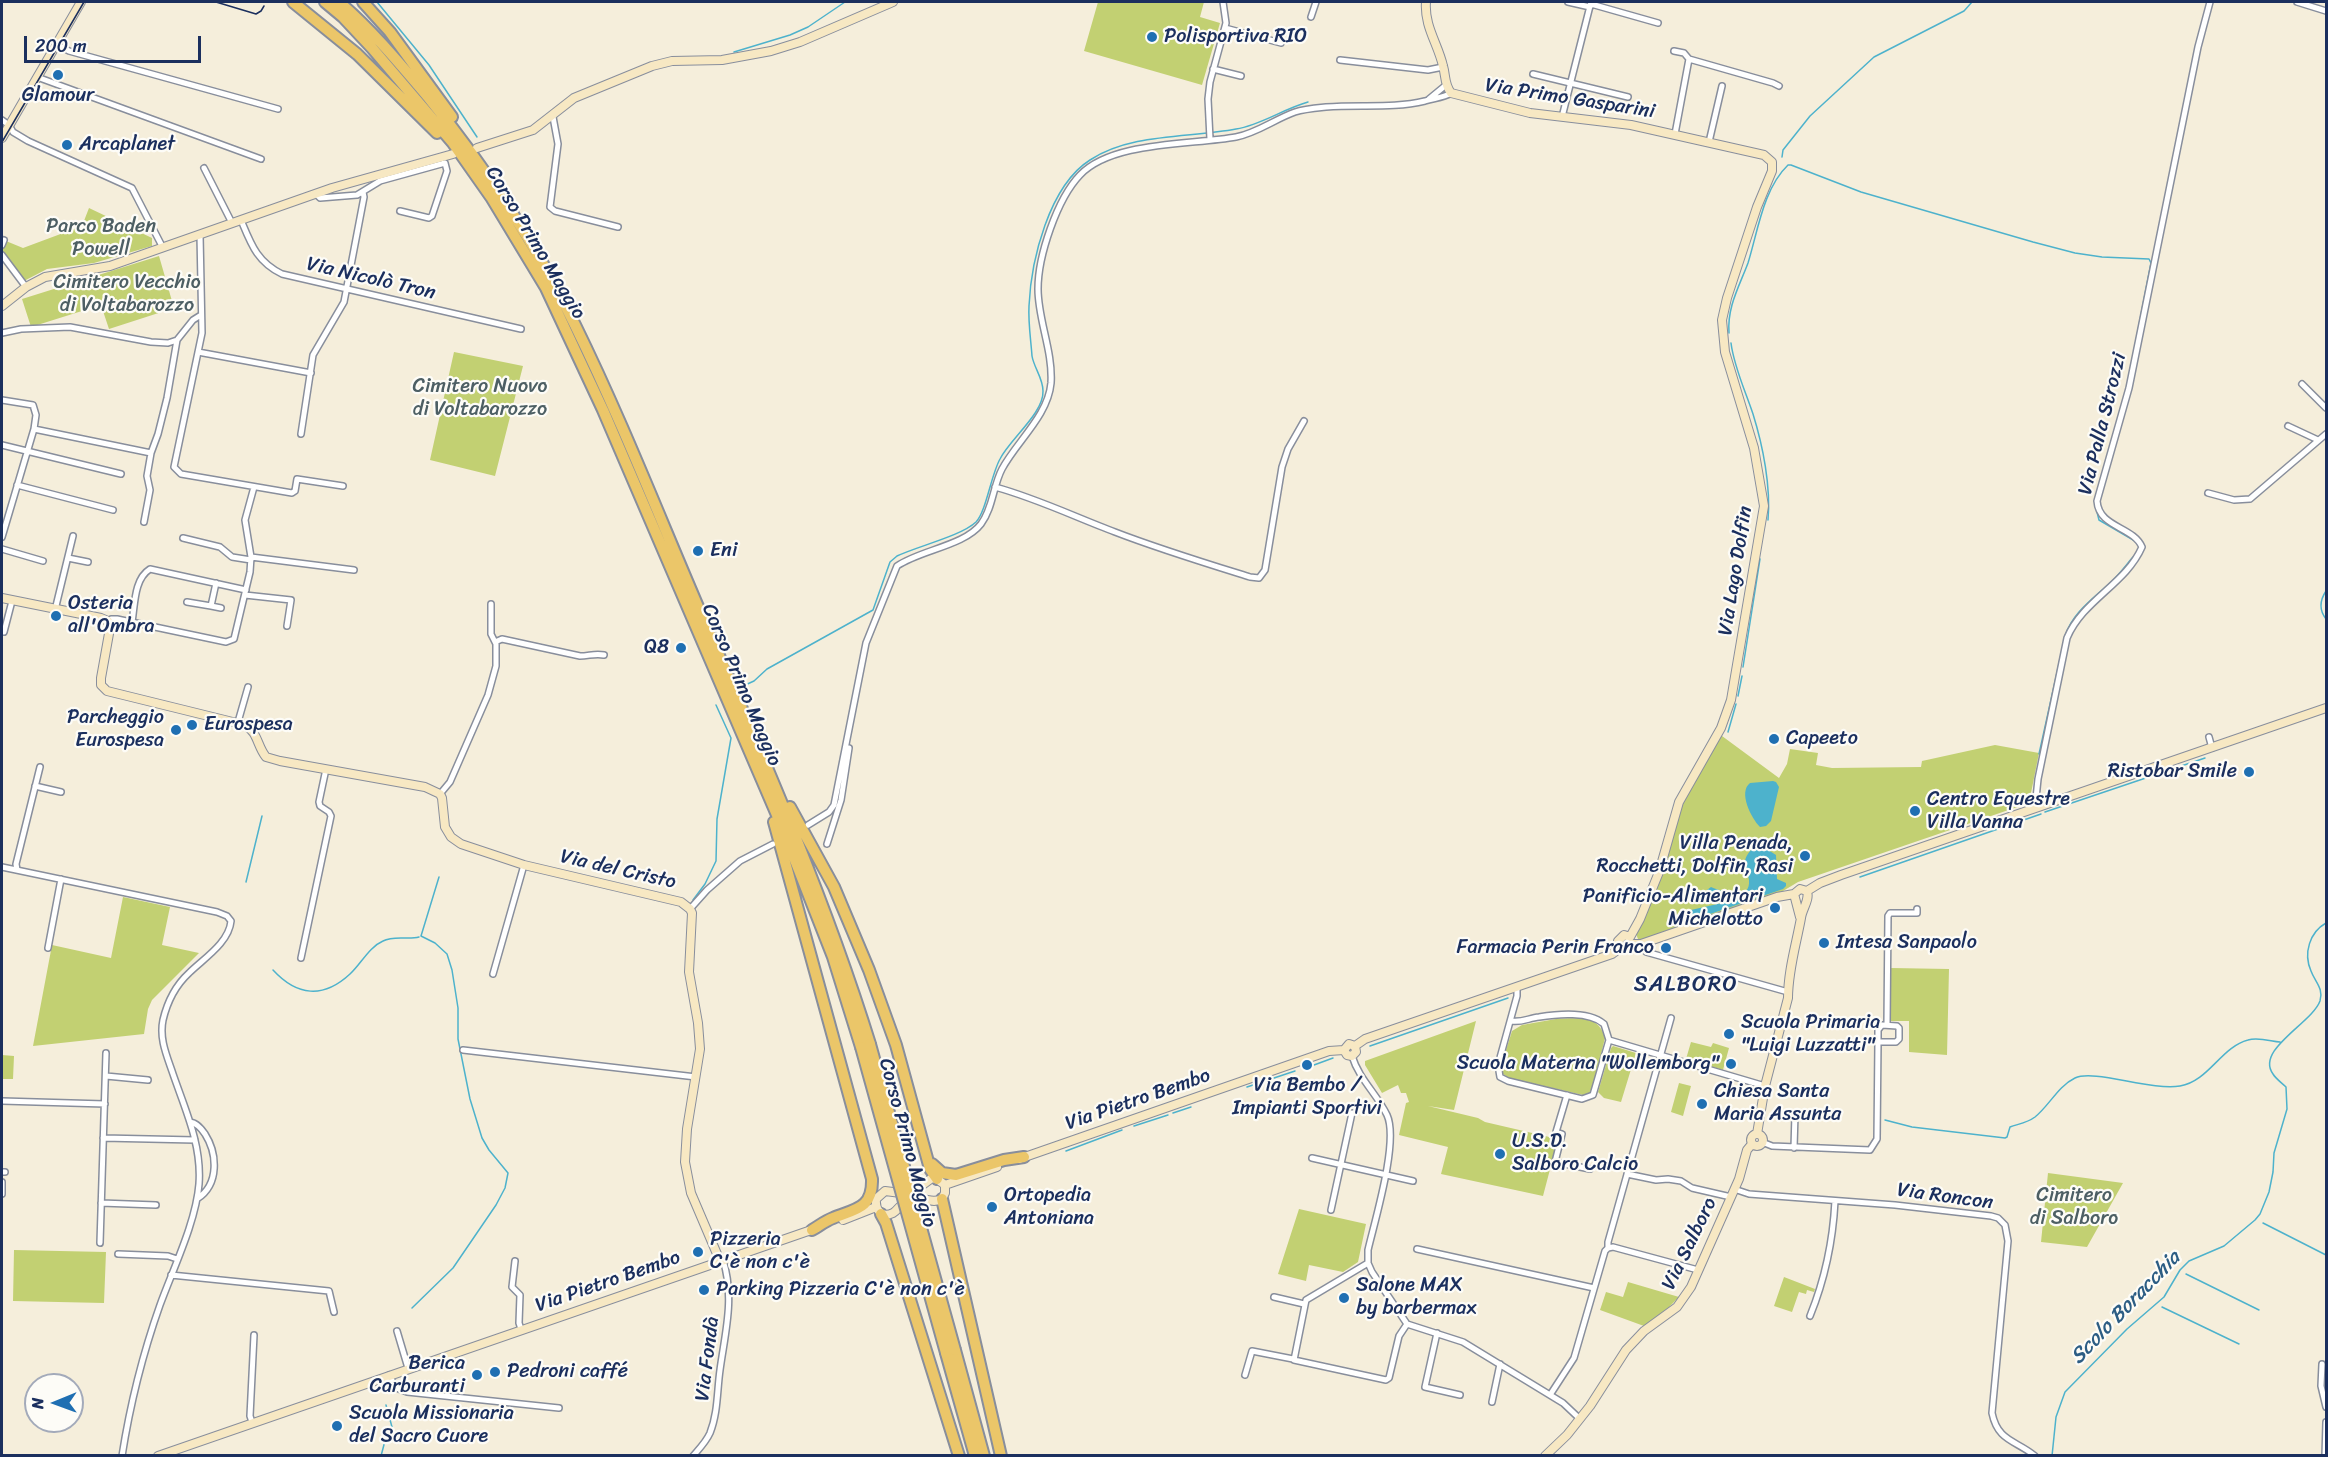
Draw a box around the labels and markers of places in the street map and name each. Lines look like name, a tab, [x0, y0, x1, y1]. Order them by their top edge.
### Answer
place label: Polisportiva RIO	[1164, 25, 1307, 49]
marker: Polisportiva RIO	[1145, 30, 1159, 44]
marker: Glamour	[51, 68, 65, 82]
place label: Glamour	[22, 84, 94, 108]
place label: Arcaplanet	[79, 133, 175, 157]
marker: Arcaplanet	[60, 138, 74, 152]
place label: Eni	[710, 539, 737, 563]
marker: Eni	[691, 544, 705, 558]
place label: Osteria all'Ombra	[68, 592, 154, 639]
marker: Osteria all'Ombra	[49, 609, 63, 623]
place label: Q8	[644, 636, 669, 660]
marker: Q8	[674, 641, 688, 655]
place label: Parcheggio Eurospesa	[67, 706, 164, 753]
place label: Eurospesa	[204, 713, 293, 737]
marker: Eurospesa	[185, 718, 199, 732]
marker: Parcheggio Eurospesa	[169, 723, 183, 737]
place label: Capeeto	[1786, 727, 1858, 751]
marker: Capeeto	[1767, 732, 1781, 746]
place label: Ristobar Smile	[2108, 760, 2237, 784]
marker: Ristobar Smile	[2242, 765, 2256, 779]
place label: Centro Equestre Villa Vanna	[1927, 788, 2070, 835]
marker: Centro Equestre Villa Vanna	[1908, 804, 1922, 818]
place label: Villa Penada, Rocchetti, Dolfin, Rasi	[1596, 832, 1793, 879]
marker: Villa Penada, Rocchetti, Dolfin, Rasi	[1798, 849, 1812, 863]
place label: Panificio-Alimentari Michelotto	[1583, 885, 1763, 932]
marker: Panificio-Alimentari Michelotto	[1768, 901, 1782, 915]
place label: Intesa Sanpaolo	[1836, 931, 1977, 955]
place label: Farmacia Perin Franco	[1457, 936, 1654, 960]
marker: Intesa Sanpaolo	[1817, 936, 1831, 950]
marker: Farmacia Perin Franco	[1659, 941, 1673, 955]
place label: Scuola Primaria "Luigi Luzzatti"	[1741, 1011, 1880, 1058]
marker: Scuola Primaria "Luigi Luzzatti"	[1722, 1027, 1736, 1041]
place label: Scuola Materna "Wollemborg"	[1457, 1052, 1719, 1076]
marker: Scuola Materna "Wollemborg"	[1724, 1057, 1738, 1071]
marker: Via Bembo / Impianti Sportivi	[1300, 1058, 1314, 1072]
place label: Via Bembo / Impianti Sportivi	[1232, 1074, 1382, 1121]
place label: Chiesa Santa Maria Assunta	[1714, 1080, 1841, 1127]
marker: Chiesa Santa Maria Assunta	[1695, 1097, 1709, 1111]
place label: U.S.D. Salboro Calcio	[1512, 1130, 1638, 1177]
marker: U.S.D. Salboro Calcio	[1493, 1147, 1507, 1161]
place label: Ortopedia Antoniana	[1004, 1184, 1094, 1231]
marker: Ortopedia Antoniana	[985, 1200, 999, 1214]
place label: Pizzeria C'è non c'è	[710, 1228, 810, 1275]
marker: Pizzeria C'è non c'è	[691, 1245, 705, 1259]
place label: Salone MAX by barbermax	[1356, 1274, 1477, 1321]
place label: Parking Pizzeria C'è non c'è	[716, 1278, 965, 1302]
marker: Parking Pizzeria C'è non c'è	[697, 1283, 711, 1297]
marker: Salone MAX by barbermax	[1337, 1291, 1351, 1305]
place label: Berica Carburanti	[370, 1352, 465, 1399]
place label: Pedroni caffé	[507, 1360, 628, 1384]
marker: Pedroni caffé	[488, 1365, 502, 1379]
marker: Berica Carburanti	[470, 1368, 484, 1382]
place label: Scuola Missionaria del Sacro Cuore	[349, 1402, 514, 1449]
marker: Scuola Missionaria del Sacro Cuore	[330, 1419, 344, 1433]

